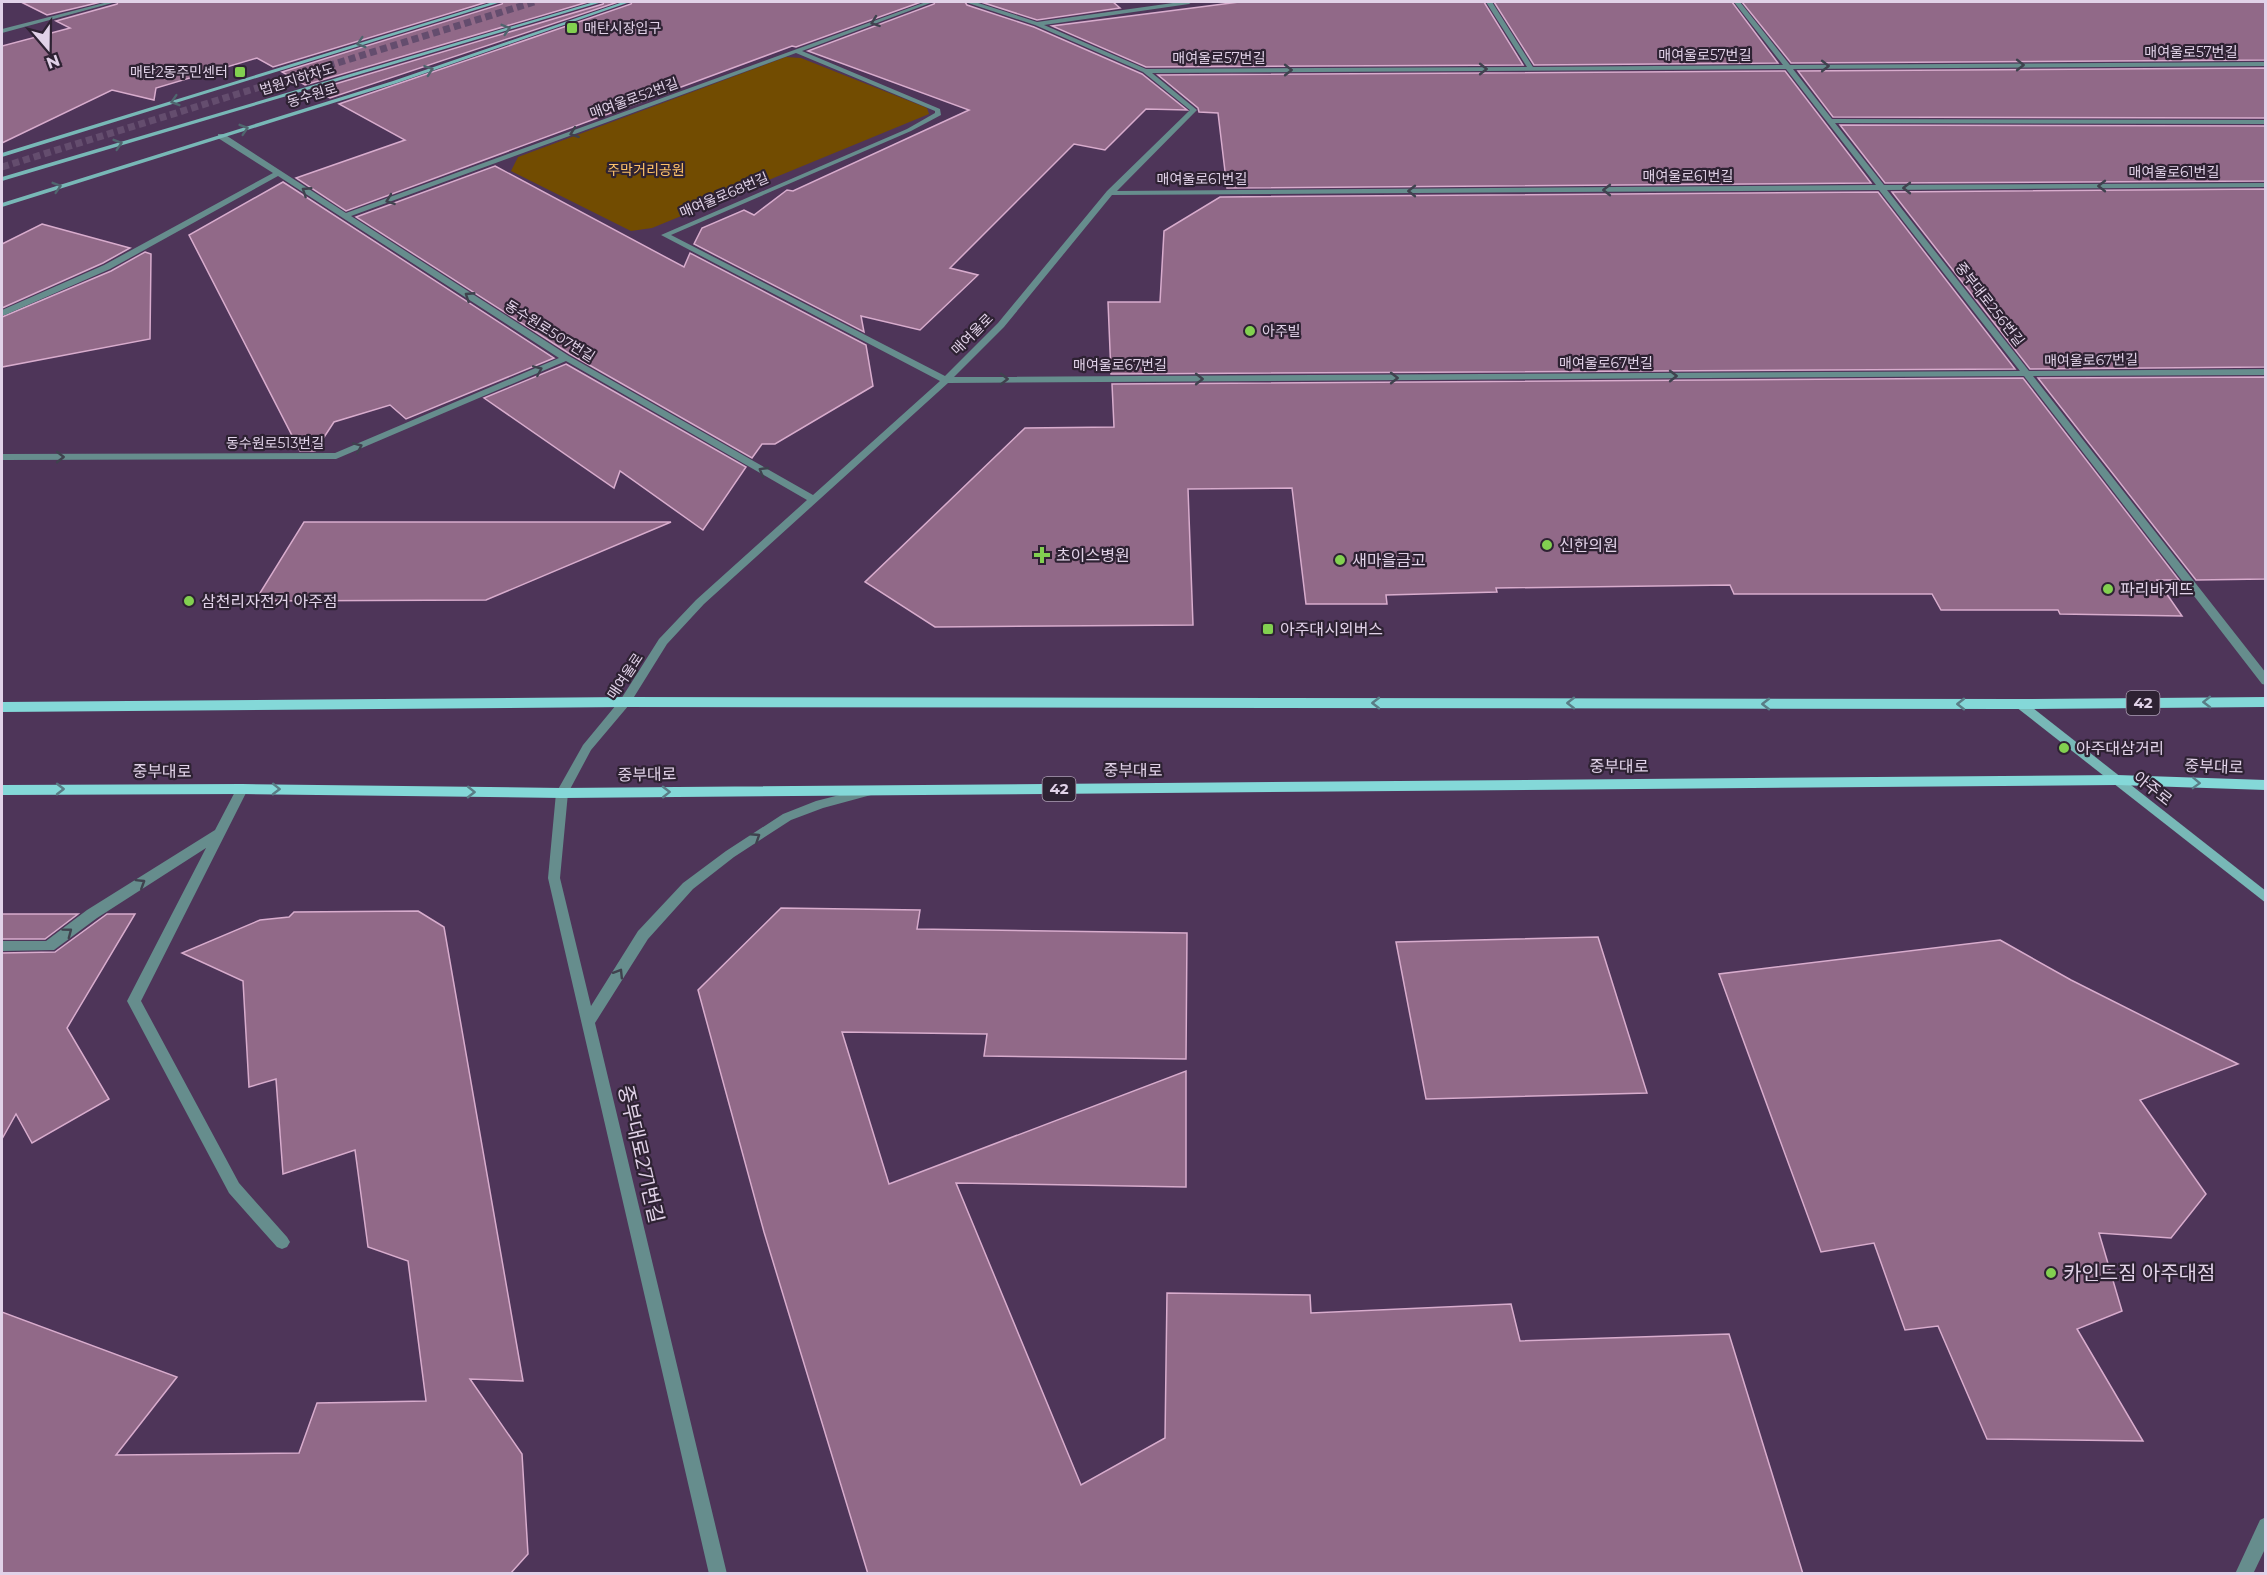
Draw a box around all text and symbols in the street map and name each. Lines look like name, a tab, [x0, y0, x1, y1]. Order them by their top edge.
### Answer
one-way arrow	[870, 15, 881, 27]
north arrow	[18, 18, 78, 78]
place label: 매탄시장입구	[584, 19, 661, 37]
marker: 매탄시장입구	[565, 21, 579, 35]
one-way arrow	[500, 24, 511, 36]
one-way arrow	[356, 36, 367, 48]
street label: 매여울로57번길	[2144, 43, 2238, 61]
street label: 매여울로57번길	[1658, 46, 1752, 64]
street label: 매여울로57번길	[1172, 49, 1266, 67]
text: N	[44, 50, 62, 73]
street label: 법원지하차도	[257, 59, 337, 99]
one-way arrow	[2015, 59, 2024, 71]
one-way arrow	[1820, 60, 1829, 72]
one-way arrow	[1478, 62, 1487, 75]
place label: 매탄2동주민센터	[130, 63, 228, 81]
one-way arrow	[423, 64, 434, 77]
one-way arrow	[1283, 64, 1292, 76]
marker: 매탄2동주민센터	[233, 65, 247, 79]
street label: 매여울로52번길	[587, 74, 681, 122]
street label: 동수원로	[285, 79, 339, 111]
one-way arrow	[170, 93, 181, 106]
one-way arrow	[238, 124, 249, 136]
one-way arrow	[569, 126, 580, 138]
one-way arrow	[112, 139, 123, 151]
park label: 주막거리공원	[607, 161, 685, 179]
street label: 매여울로61번길	[2129, 163, 2219, 181]
street label: 매여울로61번길	[1643, 167, 1733, 185]
street label: 매여울로68번길	[677, 168, 771, 222]
street label: 매여울로61번길	[1157, 170, 1247, 188]
one-way arrow	[2098, 180, 2107, 192]
one-way arrow	[51, 182, 62, 194]
one-way arrow	[1903, 182, 1912, 194]
one-way arrow	[1603, 184, 1612, 196]
one-way arrow	[1408, 185, 1417, 197]
one-way arrow	[301, 187, 312, 198]
one-way arrow	[386, 192, 396, 205]
street label: 중부대로256번길	[1952, 258, 2028, 350]
one-way arrow	[465, 293, 476, 304]
street label: 동수원로507번길	[502, 296, 598, 366]
street label: 매여울로	[947, 309, 997, 359]
place label: 아주빌	[1262, 322, 1301, 340]
marker: 아주빌	[1243, 324, 1257, 338]
street label: 매여울로67번길	[2044, 350, 2138, 370]
street label: 매여울로67번길	[1559, 354, 1653, 372]
street label: 매여울로67번길	[1073, 356, 1167, 374]
one-way arrow	[531, 366, 542, 378]
one-way arrow	[1669, 370, 1678, 382]
one-way arrow	[1195, 372, 1204, 385]
one-way arrow	[1390, 372, 1399, 384]
one-way arrow	[1000, 373, 1009, 386]
street label: 동수원로513번길	[226, 434, 324, 452]
one-way arrow	[352, 442, 363, 454]
one-way arrow	[55, 451, 64, 463]
one-way arrow	[759, 467, 770, 478]
place label: 신한의원	[1559, 536, 1618, 555]
marker: 신한의원	[1540, 538, 1554, 552]
marker: 초이스병원	[1033, 546, 1051, 564]
place label: 초이스병원	[1056, 546, 1130, 565]
place label: 새마을금고	[1352, 551, 1426, 570]
marker: 새마을금고	[1333, 553, 1347, 567]
place label: 파리바게뜨	[2120, 580, 2194, 599]
marker: 파리바게뜨	[2101, 582, 2115, 596]
place label: 삼천리자전거 아주점	[201, 592, 338, 611]
marker: 삼천리자전거 아주점	[182, 594, 196, 608]
place label: 아주대시외버스	[1280, 620, 1383, 639]
marker: 아주대시외버스	[1261, 622, 1275, 636]
street label: 매여울로	[603, 650, 647, 702]
road number: 42	[2126, 691, 2160, 715]
one-way arrow	[2203, 696, 2212, 708]
one-way arrow	[1372, 697, 1381, 709]
one-way arrow	[1567, 697, 1576, 709]
one-way arrow	[1762, 698, 1771, 710]
one-way arrow	[1957, 698, 1966, 710]
place label: 아주대삼거리	[2076, 739, 2164, 758]
marker: 아주대삼거리	[2057, 741, 2071, 755]
street label: 중부대로	[2184, 756, 2244, 777]
street label: 중부대로	[1590, 757, 1649, 776]
street label: 중부대로	[1104, 761, 1163, 780]
street label: 중부대로	[133, 762, 192, 781]
street label: 중부대로	[617, 764, 677, 785]
street label: 아주로	[2129, 767, 2176, 810]
road number: 42	[1042, 777, 1076, 801]
one-way arrow	[2192, 777, 2201, 789]
one-way arrow	[55, 783, 64, 796]
one-way arrow	[271, 783, 280, 795]
one-way arrow	[466, 786, 475, 798]
one-way arrow	[661, 786, 670, 798]
one-way arrow	[749, 833, 760, 844]
one-way arrow	[135, 878, 145, 890]
one-way arrow	[62, 928, 73, 939]
one-way arrow	[612, 968, 623, 979]
street label: 중부대로271번길	[613, 1083, 669, 1225]
place label: 카인드짐 아주대점	[2063, 1261, 2215, 1285]
marker: 카인드짐 아주대점	[2044, 1266, 2058, 1280]

